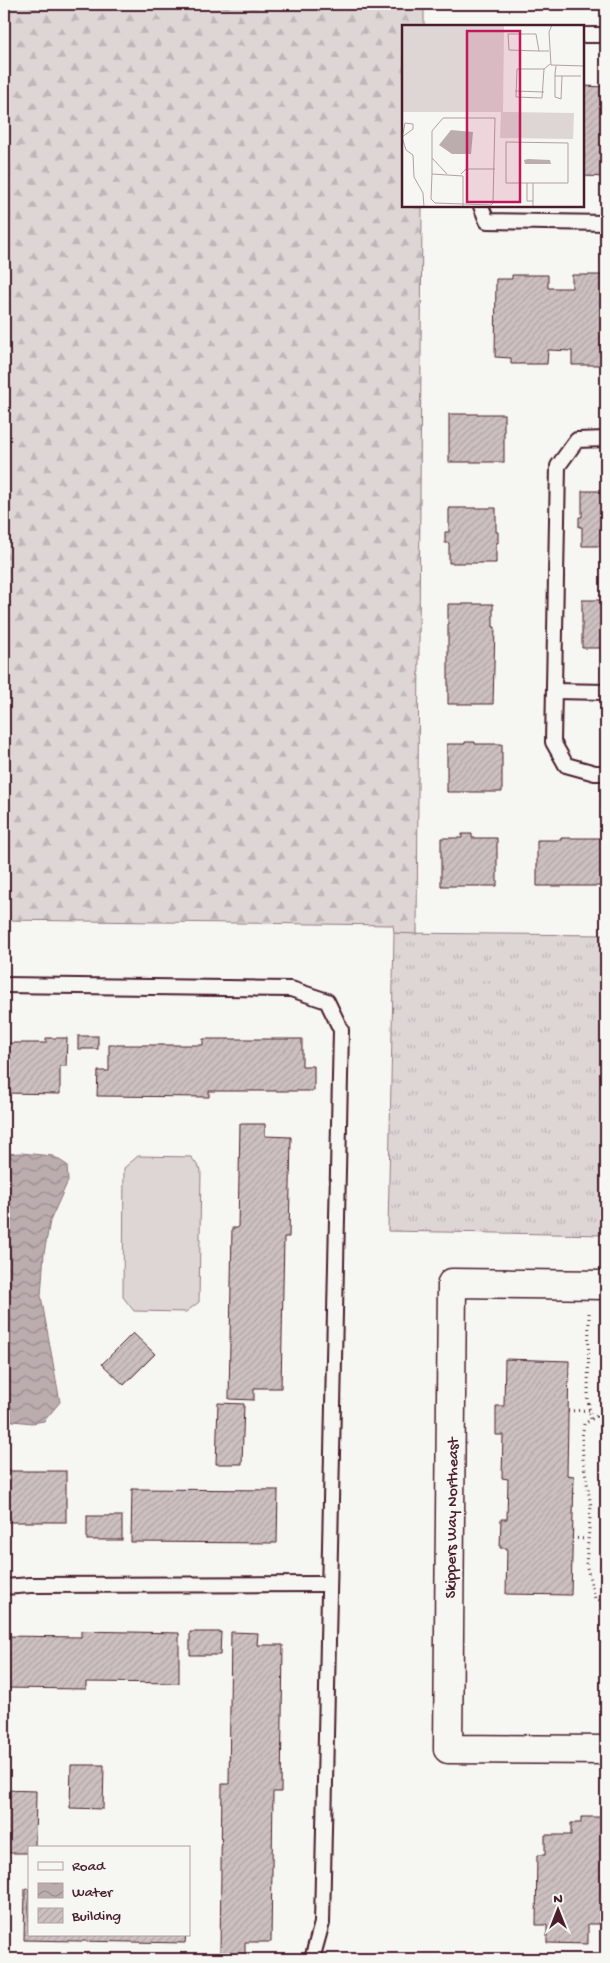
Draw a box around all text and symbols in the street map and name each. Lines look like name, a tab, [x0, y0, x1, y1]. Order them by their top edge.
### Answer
inset map	[402, 25, 585, 208]
street label: Skippers Way Northeast	[443, 1436, 464, 1599]
legend	[28, 1846, 190, 1936]
text: Road	[72, 1858, 106, 1876]
text: Water	[72, 1884, 114, 1902]
north arrow	[532, 1886, 582, 1936]
text: N	[553, 1891, 563, 1908]
text: Building	[71, 1908, 121, 1926]

